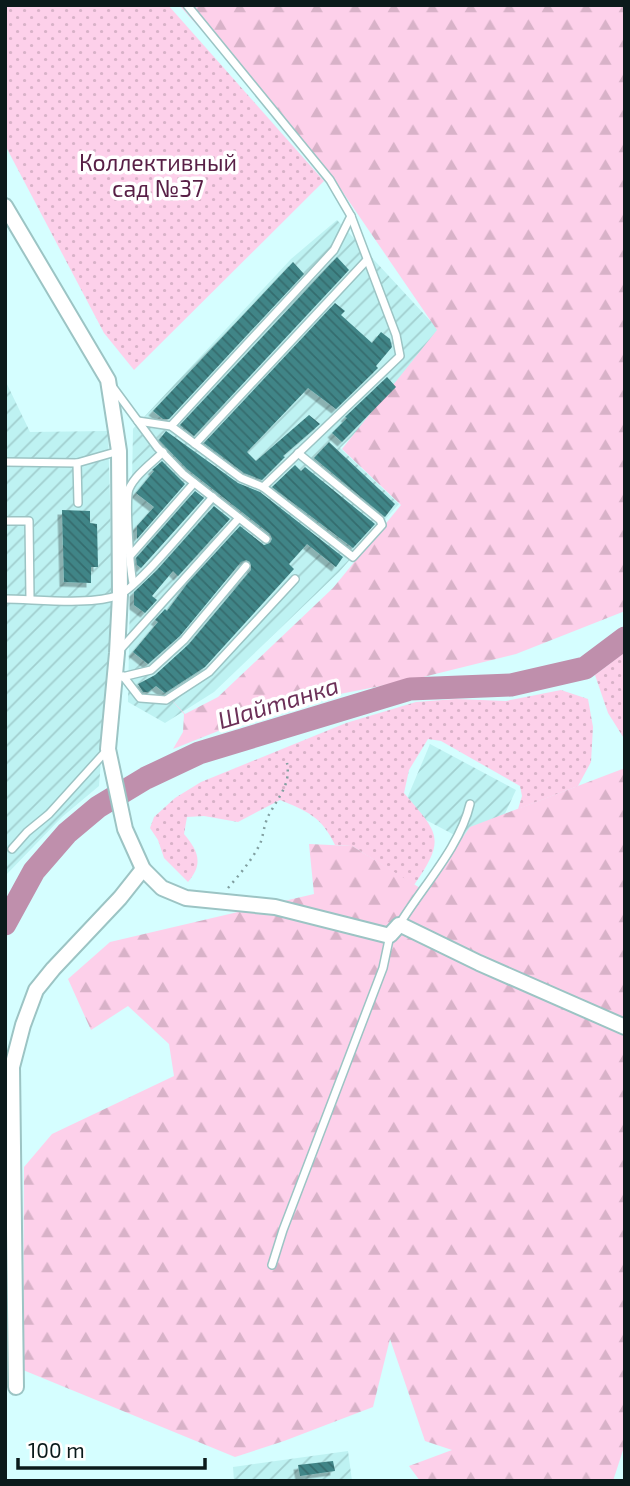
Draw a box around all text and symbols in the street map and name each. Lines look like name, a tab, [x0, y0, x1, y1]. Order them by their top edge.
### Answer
park label: Коллективный сад №37	[79, 148, 237, 202]
water label: Шайтанка	[214, 670, 342, 734]
scale bar	[18, 1426, 205, 1470]
text: 100 m	[28, 1437, 85, 1462]

